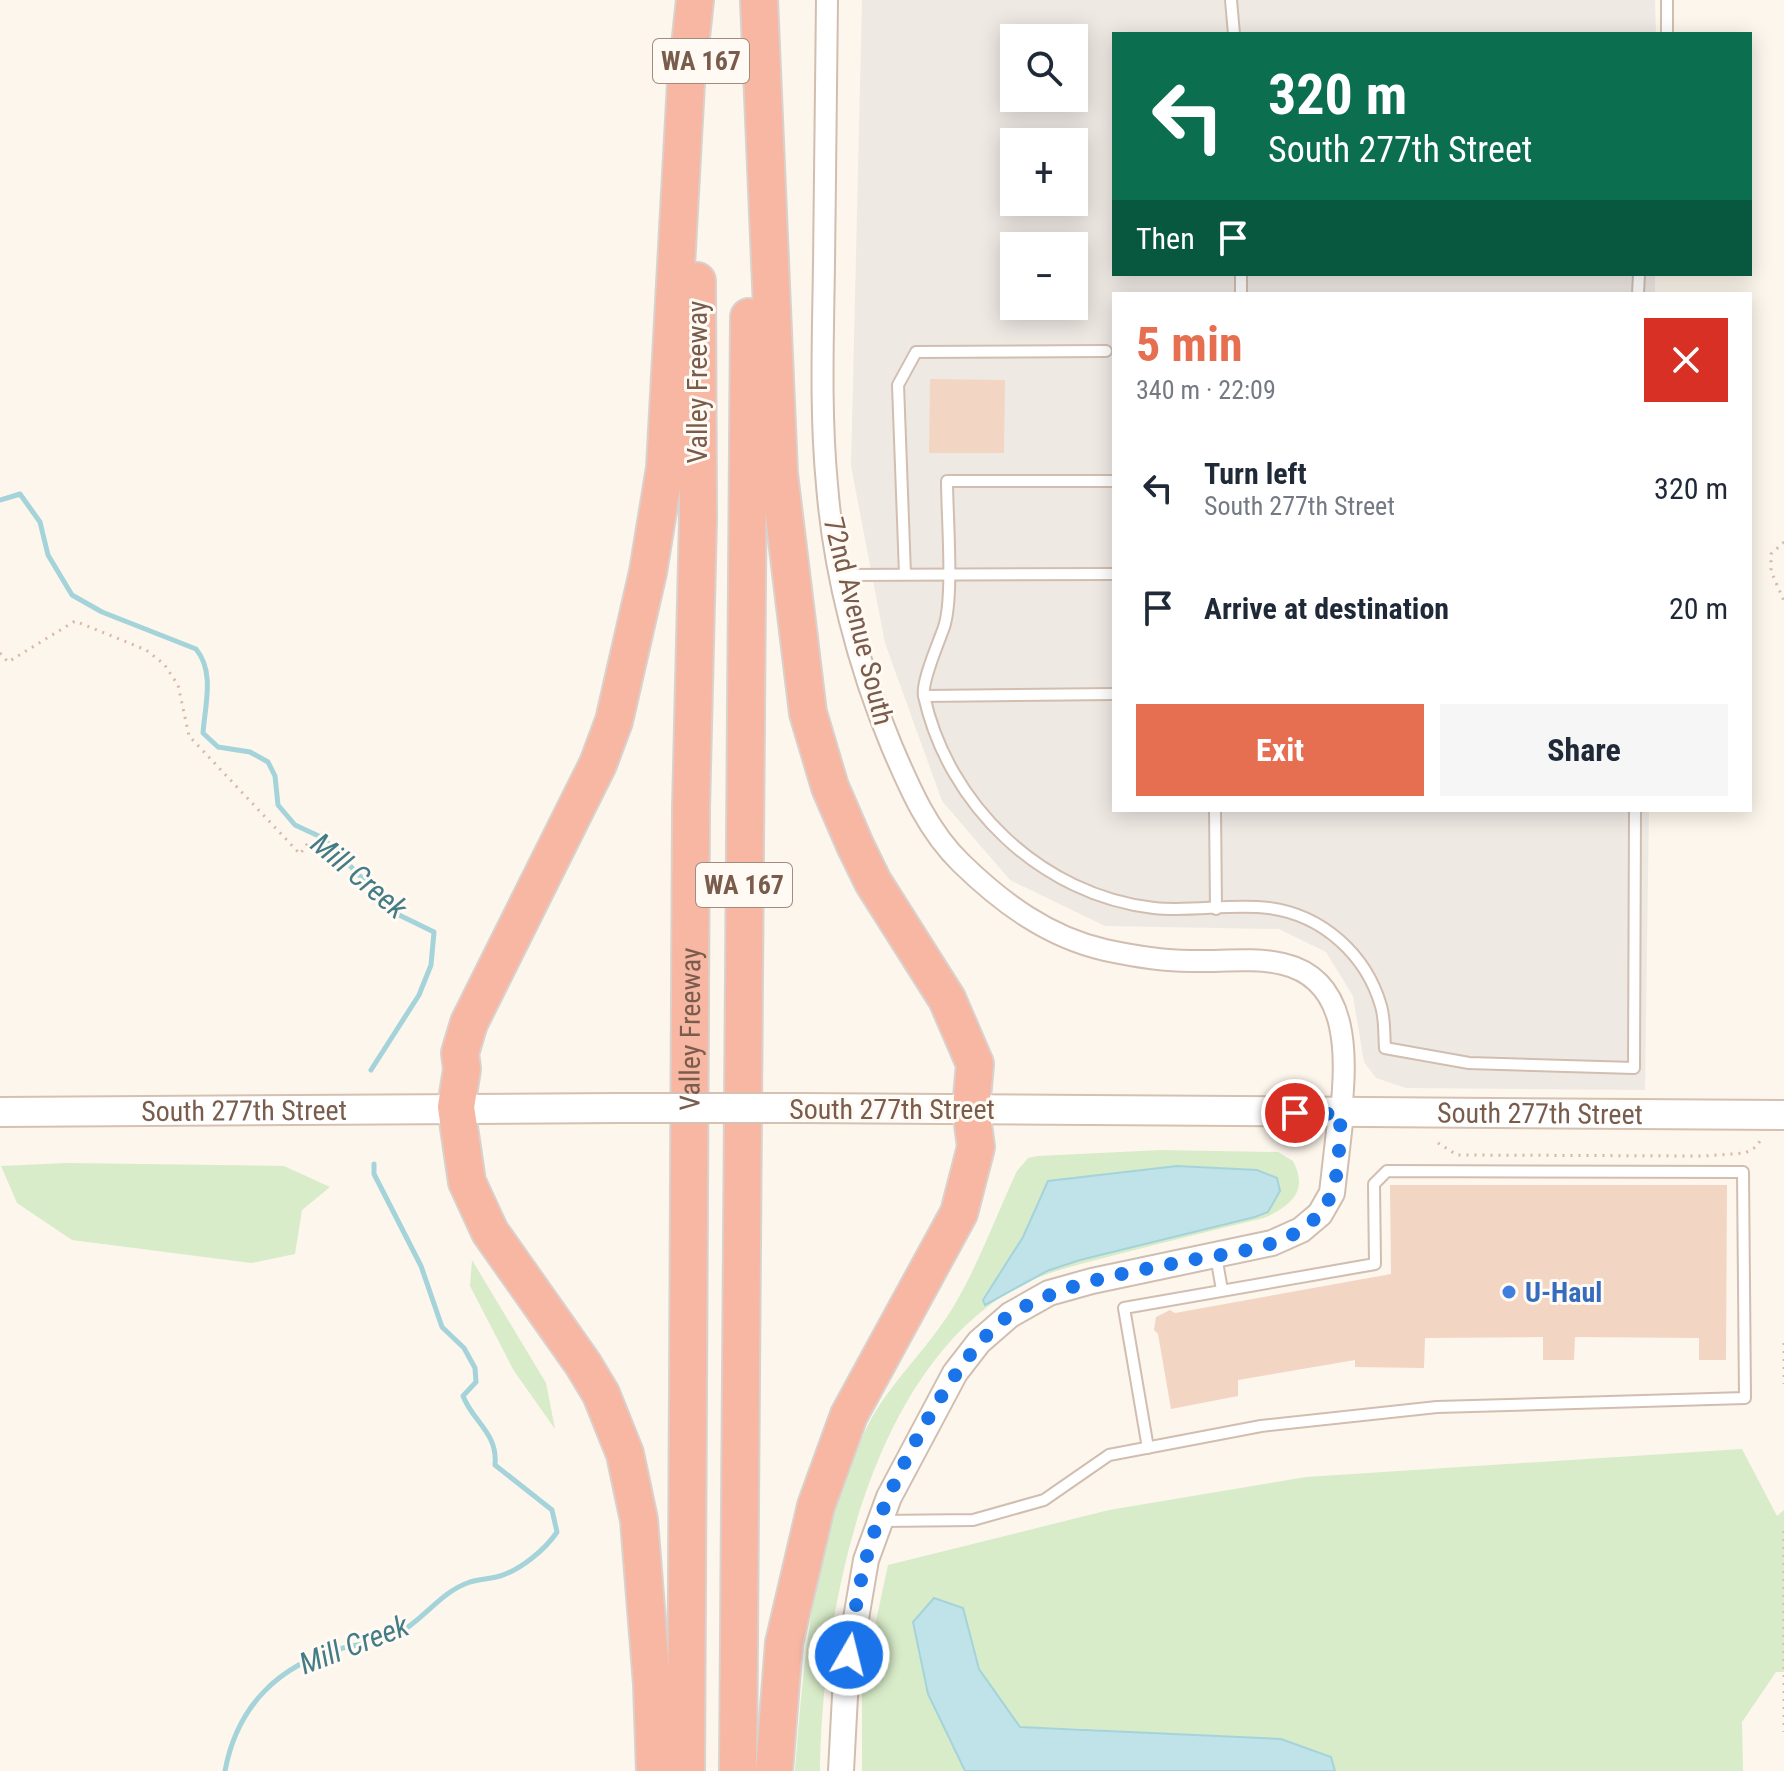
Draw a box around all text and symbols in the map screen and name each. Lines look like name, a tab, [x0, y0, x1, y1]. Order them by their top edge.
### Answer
map controls	[1000, 24, 1088, 320]
button: search	[1000, 24, 1088, 112]
road number: WA 167	[653, 39, 749, 83]
text: 320 m	[1268, 62, 1407, 128]
icon: left	[1136, 64, 1240, 168]
button: +	[1000, 128, 1088, 216]
text: South 277th Street	[1268, 129, 1532, 171]
icon: arrive	[1211, 216, 1255, 260]
text: Then	[1136, 221, 1195, 256]
button: −	[1000, 232, 1088, 320]
street label: Valley Freeway	[681, 300, 714, 464]
text: 5 min	[1136, 316, 1243, 373]
button: close	[1644, 318, 1728, 402]
text: 340 m · 22:09	[1136, 375, 1276, 405]
text: Turn left	[1204, 456, 1307, 491]
icon: left	[1136, 466, 1180, 510]
text: 320 m	[1654, 471, 1728, 506]
text: South 277th Street	[1204, 491, 1395, 521]
street label: 72nd Avenue South	[817, 514, 900, 728]
icon: arrive	[1136, 586, 1180, 630]
text: Arrive at destination	[1204, 591, 1449, 626]
text: 20 m	[1669, 591, 1728, 626]
button: Exit	[1136, 704, 1424, 796]
button: Share	[1440, 704, 1728, 796]
water label: Mill Creek	[304, 825, 415, 926]
road number: WA 167	[696, 863, 792, 907]
street label: Valley Freeway	[673, 947, 707, 1111]
pin	[1261, 1079, 1329, 1147]
icon: arrive	[1273, 1091, 1317, 1135]
street label: South 277th Street	[789, 1093, 995, 1126]
street label: South 277th Street	[141, 1094, 347, 1128]
street label: South 277th Street	[1437, 1097, 1643, 1131]
place label: U-Haul	[1525, 1276, 1602, 1309]
marker: U-Haul	[1500, 1283, 1518, 1301]
water label: Mill Creek	[294, 1607, 414, 1681]
position arrow	[807, 1613, 891, 1697]

